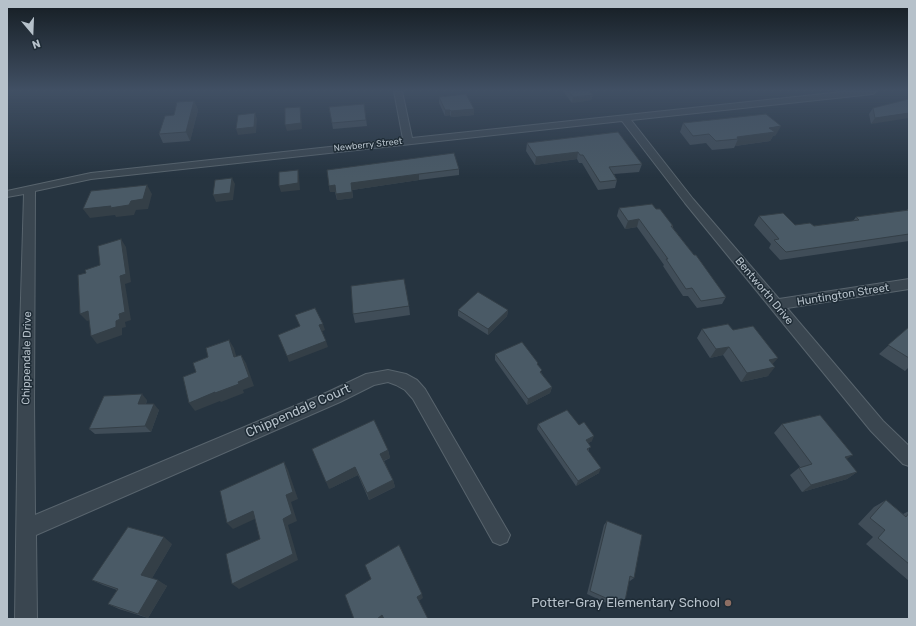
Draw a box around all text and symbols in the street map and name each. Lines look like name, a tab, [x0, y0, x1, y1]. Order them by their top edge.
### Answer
north arrow	[12, 12, 52, 52]
text: N	[30, 36, 42, 51]
street label: Newberry Street	[333, 136, 403, 154]
street label: Bentworth Drive	[732, 255, 796, 327]
street label: Huntington Street	[796, 281, 890, 309]
street label: Chippendale Drive	[20, 311, 34, 405]
street label: Chippendale Court	[243, 381, 353, 441]
place label: Potter-Gray Elementary School	[531, 595, 720, 611]
marker: Potter-Gray Elementary School	[723, 598, 733, 608]

